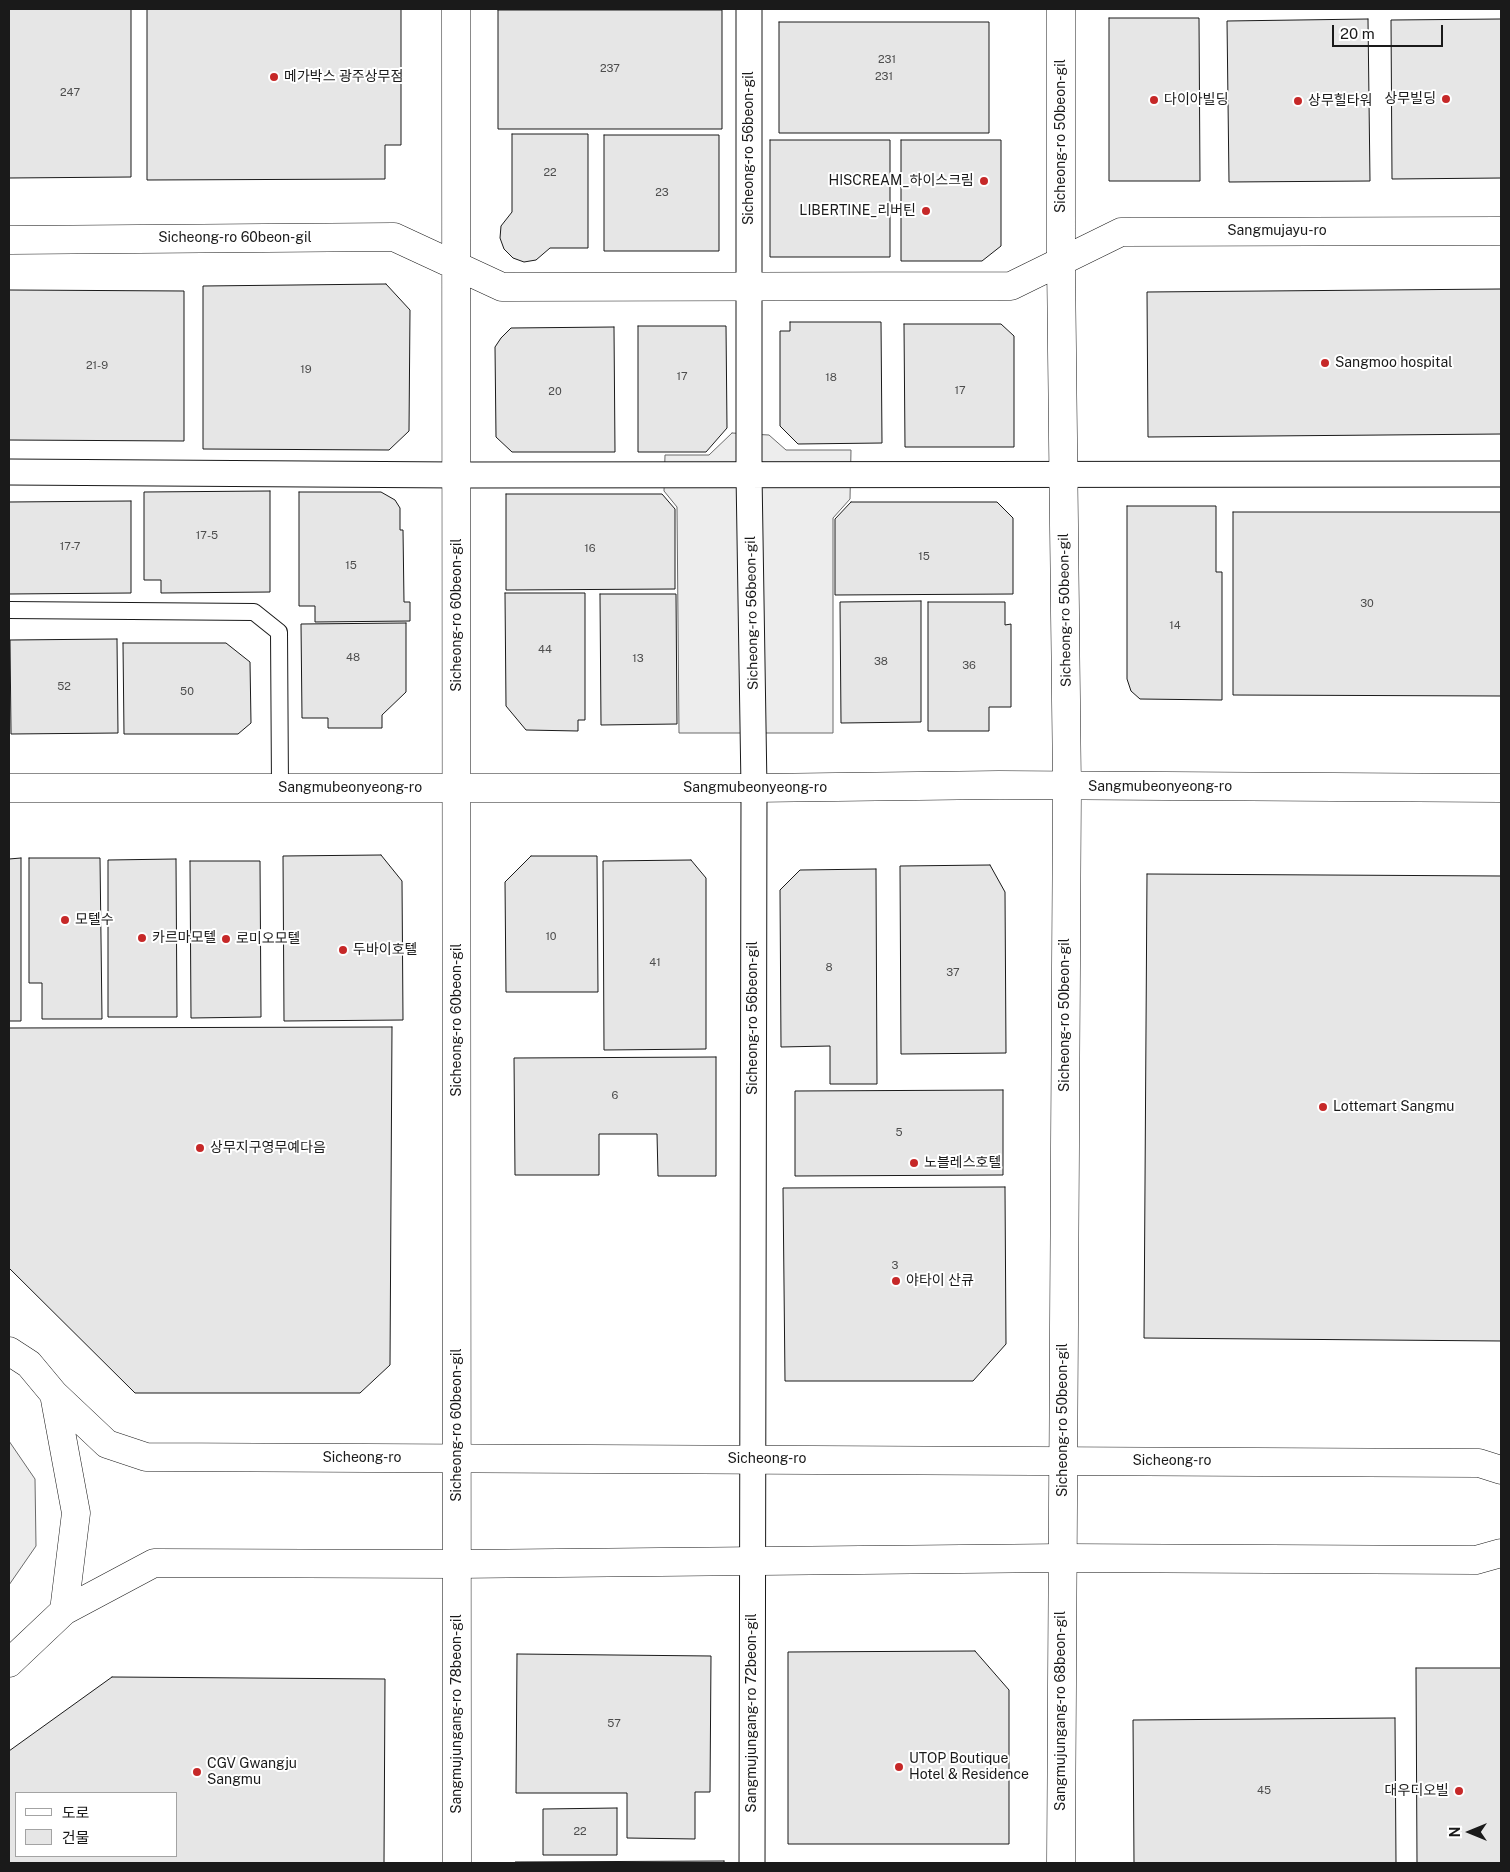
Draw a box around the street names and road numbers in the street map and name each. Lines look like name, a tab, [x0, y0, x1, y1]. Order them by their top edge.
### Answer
street label: Sicheong-ro 50beon-gil	[1053, 59, 1069, 213]
street label: Sicheong-ro 56beon-gil	[741, 71, 757, 225]
street label: Sangmujayu-ro	[1227, 223, 1327, 239]
street label: Sicheong-ro 60beon-gil	[158, 230, 312, 246]
street label: Sicheong-ro 50beon-gil	[1055, 533, 1075, 687]
street label: Sicheong-ro 56beon-gil	[742, 536, 762, 690]
street label: Sicheong-ro 60beon-gil	[449, 538, 465, 692]
street label: Sangmubeonyeong-ro	[1088, 779, 1232, 795]
street label: Sangmubeonyeong-ro	[278, 780, 422, 796]
street label: Sangmubeonyeong-ro	[683, 780, 827, 796]
street label: Sicheong-ro 50beon-gil	[1057, 938, 1073, 1092]
street label: Sicheong-ro 56beon-gil	[745, 941, 761, 1095]
street label: Sicheong-ro 60beon-gil	[449, 943, 465, 1097]
street label: Sicheong-ro 50beon-gil	[1055, 1343, 1071, 1497]
street label: Sicheong-ro 60beon-gil	[449, 1348, 465, 1502]
street label: Sicheong-ro	[322, 1450, 402, 1466]
street label: Sicheong-ro	[727, 1451, 807, 1467]
street label: Sicheong-ro	[1132, 1453, 1212, 1469]
street label: Sangmujungang-ro 68beon-gil	[1053, 1611, 1069, 1811]
street label: Sangmujungang-ro 72beon-gil	[744, 1613, 760, 1813]
street label: Sangmujungang-ro 78beon-gil	[449, 1614, 465, 1814]

